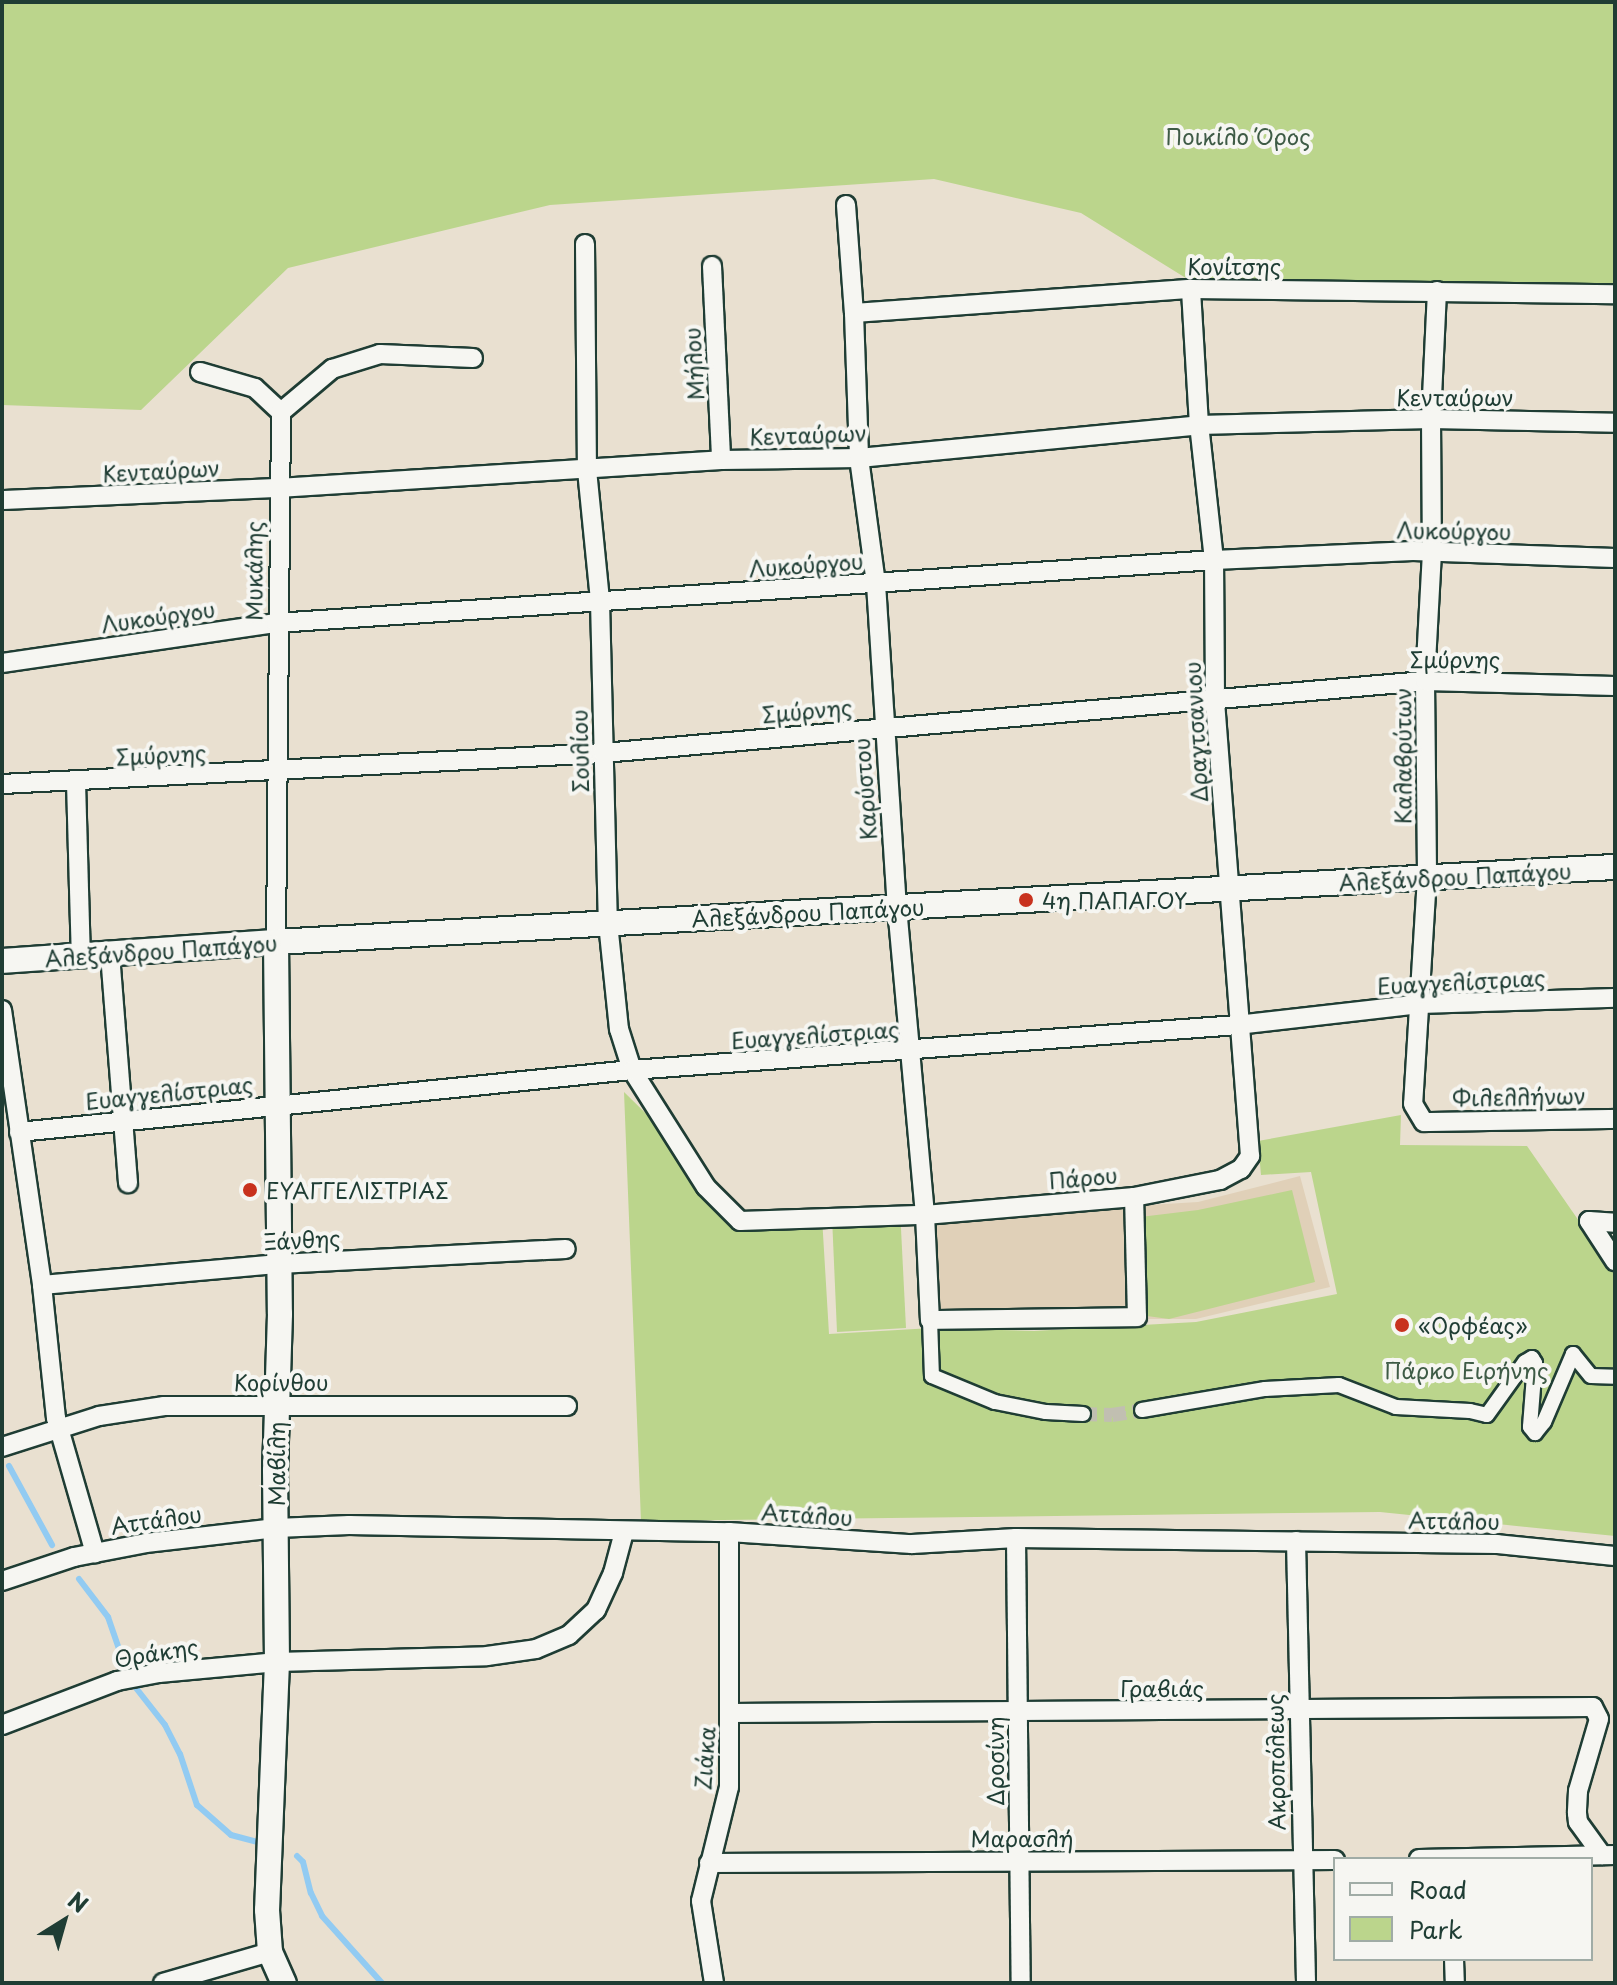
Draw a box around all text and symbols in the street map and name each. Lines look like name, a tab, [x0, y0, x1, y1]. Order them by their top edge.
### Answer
park label: Ποικίλο Όρος	[1165, 123, 1311, 149]
street label: Κονίτσης	[1187, 253, 1281, 279]
street label: Μήλου	[678, 327, 708, 401]
street label: Κενταύρων	[1396, 384, 1514, 410]
street label: Κενταύρων	[749, 419, 867, 449]
street label: Κενταύρων	[101, 454, 221, 486]
street label: Λυκούργου	[1396, 516, 1512, 544]
street label: Μυκάλης	[240, 521, 266, 621]
street label: Λυκούργου	[748, 547, 864, 581]
street label: Λυκούργου	[99, 595, 217, 637]
street label: Σμύρνης	[1410, 646, 1500, 672]
street label: Δραγτσανιου	[1178, 661, 1212, 803]
street label: Καλαβρύτων	[1389, 688, 1415, 824]
street label: Σμύρνης	[761, 693, 853, 727]
street label: Σουλίου	[565, 709, 593, 793]
street label: Καρύστου	[847, 737, 881, 841]
street label: Σμύρνης	[115, 738, 207, 770]
street label: Αλεξάνδρου Παπάγου	[1338, 857, 1572, 895]
place label: 4η ΠΑΠΑΓΟΥ	[1042, 887, 1187, 913]
marker: 4η ΠΑΠΑΓΟΥ	[1017, 891, 1035, 909]
street label: Αλεξάνδρου Παπάγου	[691, 893, 925, 931]
street label: Αλεξάνδρου Παπάγου	[44, 929, 278, 971]
street label: Ευαγγελίστριας	[1376, 963, 1546, 999]
street label: Ευαγγελίστριας	[730, 1015, 900, 1053]
street label: Ευαγγελίστριας	[84, 1070, 254, 1114]
street label: Φιλελλήνων	[1452, 1082, 1586, 1110]
street label: Πάρου	[1048, 1161, 1118, 1193]
place label: ΕΥΑΓΓΕΛΙΣΤΡΙΑΣ	[266, 1177, 449, 1203]
marker: ΕΥΑΓΓΕΛΙΣΤΡΙΑΣ	[241, 1181, 259, 1199]
street label: Ξάνθης	[263, 1224, 341, 1254]
place label: «Ορφέας»	[1418, 1312, 1528, 1338]
marker: «Ορφέας»	[1393, 1316, 1411, 1334]
park label: Πάρκο Ειρήνης	[1383, 1357, 1549, 1383]
street label: Κορίνθου	[233, 1369, 329, 1395]
street label: Μαβίλη	[263, 1422, 289, 1506]
street label: Αττάλου	[760, 1498, 854, 1530]
street label: Αττάλου	[109, 1500, 203, 1538]
street label: Αττάλου	[1408, 1506, 1500, 1534]
street label: Θράκης	[112, 1632, 200, 1672]
street label: Γραβιάς	[1120, 1675, 1204, 1701]
street label: Ακροπόλεως	[1261, 1693, 1289, 1831]
street label: Δροσίνη	[982, 1716, 1008, 1806]
street label: Ζιάκα	[689, 1725, 719, 1791]
street label: Μαρασλή	[971, 1825, 1073, 1851]
legend	[1333, 1857, 1593, 1961]
text: Road	[1409, 1871, 1467, 1907]
north arrow	[24, 1881, 104, 1961]
text: N	[62, 1883, 96, 1920]
text: Park	[1409, 1911, 1463, 1947]

